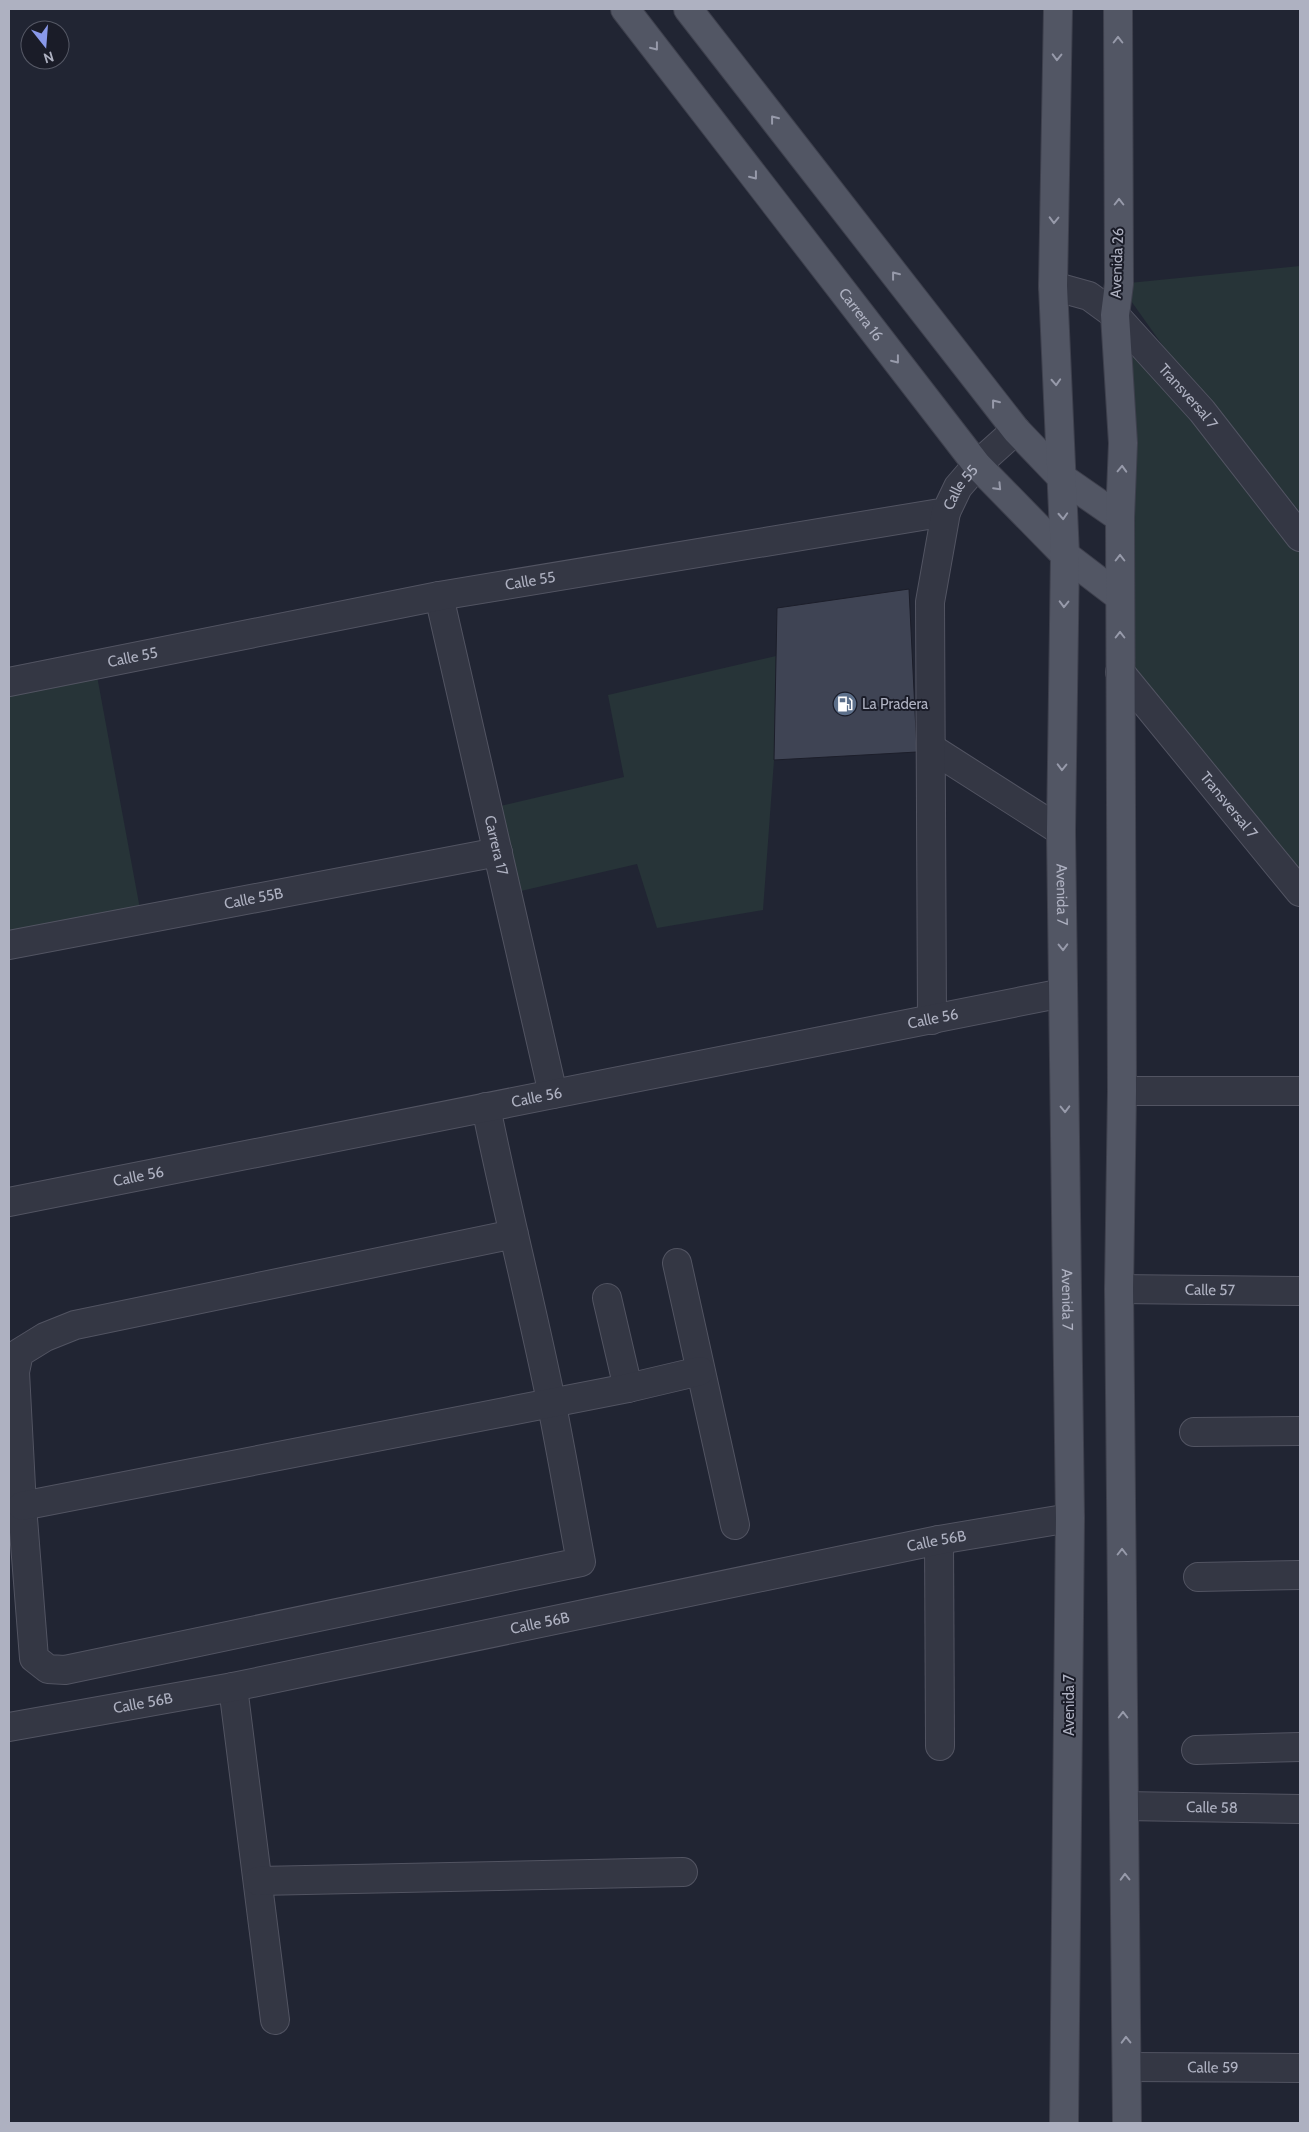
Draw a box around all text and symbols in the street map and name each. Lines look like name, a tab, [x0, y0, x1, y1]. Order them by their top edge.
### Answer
north arrow	[20, 20, 70, 70]
one-way arrow	[1113, 35, 1123, 43]
one-way arrow	[649, 41, 657, 50]
text: N	[41, 47, 56, 67]
one-way arrow	[1052, 54, 1063, 62]
one-way arrow	[771, 116, 779, 125]
one-way arrow	[748, 170, 757, 180]
one-way arrow	[1114, 198, 1124, 206]
one-way arrow	[1049, 216, 1059, 224]
street label: Avenida 26	[1107, 227, 1127, 299]
one-way arrow	[893, 272, 901, 281]
street label: Carrera 16	[835, 284, 887, 345]
one-way arrow	[890, 354, 899, 364]
street label: Transversal 7	[1155, 360, 1222, 433]
one-way arrow	[1050, 379, 1061, 387]
one-way arrow	[992, 399, 1001, 409]
street label: Calle 55	[939, 461, 982, 513]
one-way arrow	[1117, 465, 1127, 472]
one-way arrow	[992, 481, 1001, 490]
one-way arrow	[1057, 512, 1068, 520]
one-way arrow	[1115, 553, 1125, 561]
street label: Calle 55	[504, 568, 557, 594]
one-way arrow	[1059, 600, 1069, 608]
one-way arrow	[1115, 630, 1125, 638]
street label: Calle 55	[106, 643, 159, 671]
fuel station icon: La Pradera	[832, 691, 858, 717]
place label: La Pradera	[862, 695, 929, 713]
one-way arrow	[1057, 763, 1067, 771]
street label: Transversal 7	[1196, 768, 1262, 842]
street label: Carrera 17	[481, 814, 512, 878]
street label: Avenida 7	[1052, 864, 1071, 926]
street label: Calle 55B	[223, 884, 285, 913]
one-way arrow	[1057, 943, 1068, 951]
street label: Calle 56	[906, 1005, 960, 1033]
street label: Calle 56	[510, 1084, 564, 1111]
one-way arrow	[1060, 1106, 1070, 1113]
street label: Calle 56	[112, 1163, 165, 1190]
street label: Avenida 7	[1058, 1269, 1077, 1331]
street label: Calle 57	[1185, 1281, 1236, 1299]
street label: Calle 56B	[905, 1527, 968, 1555]
one-way arrow	[1117, 1548, 1127, 1556]
street label: Calle 56B	[509, 1608, 571, 1638]
street label: Avenida 7	[1060, 1674, 1078, 1736]
street label: Calle 56B	[112, 1689, 174, 1717]
one-way arrow	[1118, 1710, 1128, 1718]
street label: Calle 58	[1186, 1798, 1238, 1817]
one-way arrow	[1119, 1873, 1130, 1881]
one-way arrow	[1121, 2035, 1131, 2043]
street label: Calle 59	[1187, 2058, 1239, 2077]

